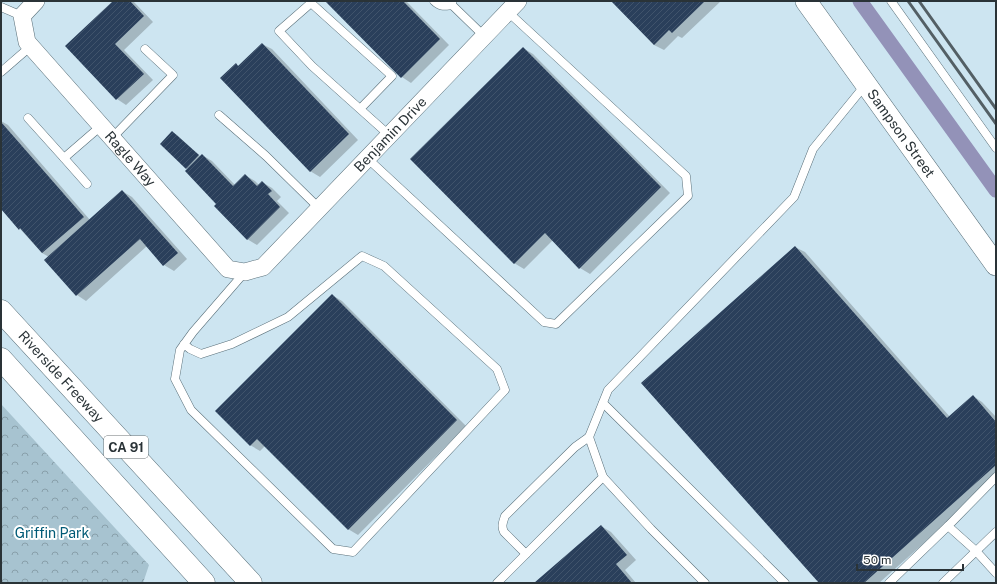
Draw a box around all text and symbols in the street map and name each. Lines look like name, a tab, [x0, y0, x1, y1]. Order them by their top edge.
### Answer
street label: Sampson Street	[864, 86, 938, 181]
street label: Benjamin Drive	[351, 93, 430, 175]
street label: Ragle Way	[102, 128, 159, 190]
street label: Riverside Freeway	[15, 327, 108, 426]
road number: CA 91	[104, 436, 148, 458]
park label: Griffin Park	[15, 525, 90, 541]
scale bar	[857, 546, 963, 572]
text: 50 m	[863, 553, 891, 567]

